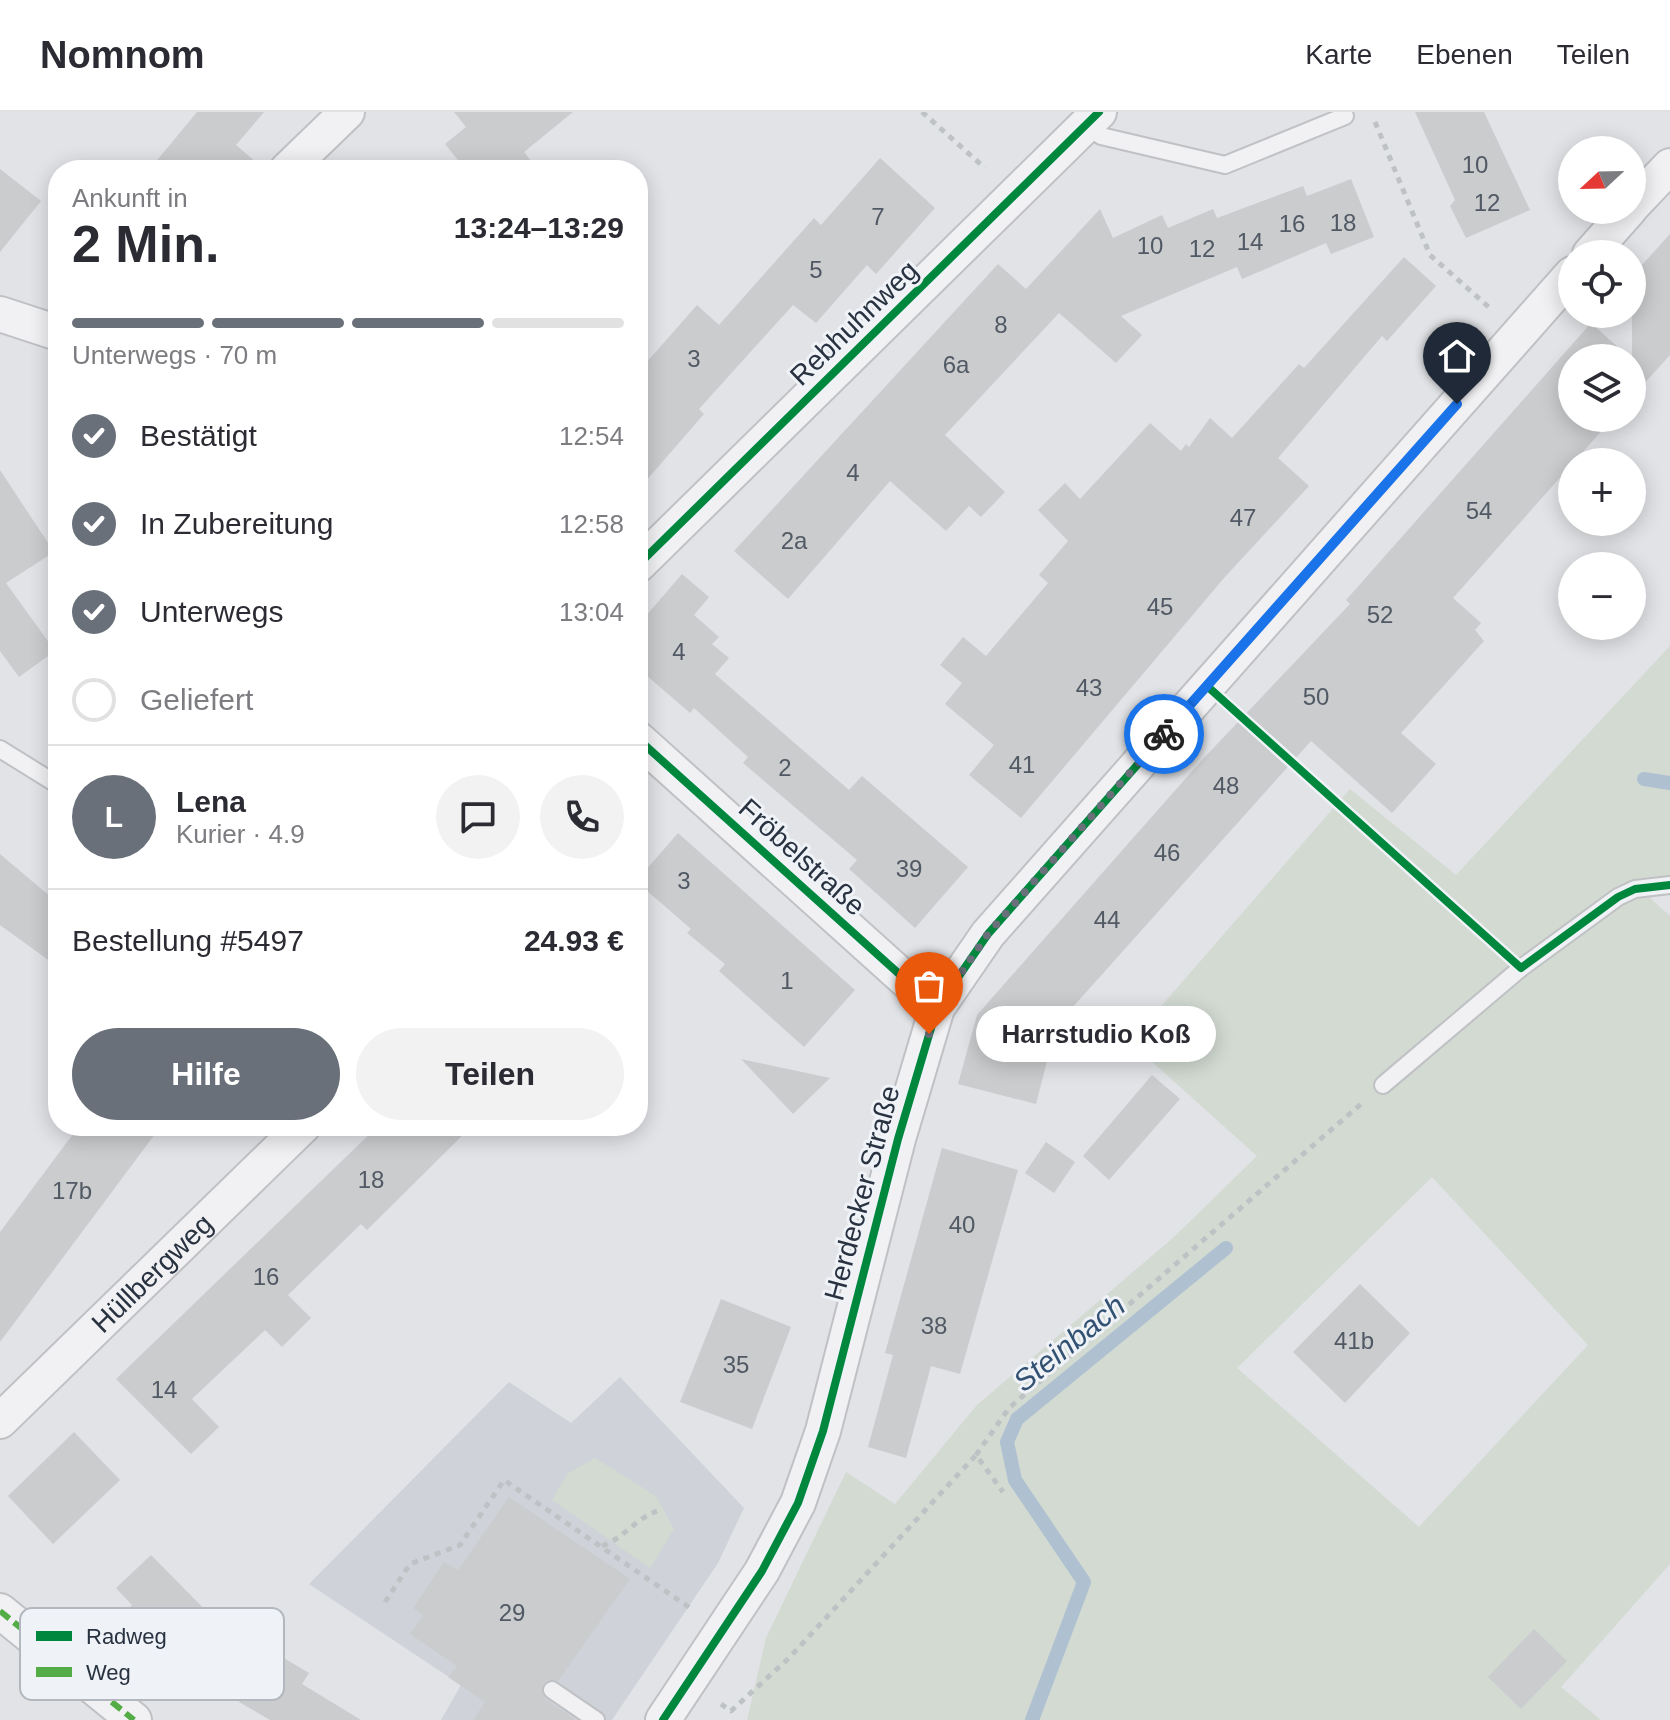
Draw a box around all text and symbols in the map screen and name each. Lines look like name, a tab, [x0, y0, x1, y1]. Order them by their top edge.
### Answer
text: Nomnom	[40, 34, 205, 76]
text: Karte	[1305, 39, 1372, 70]
text: Ebenen	[1416, 39, 1513, 70]
text: Teilen	[1557, 39, 1630, 70]
north arrow	[1558, 136, 1646, 224]
map controls	[1558, 136, 1646, 640]
house number: 10	[1462, 151, 1488, 178]
text: Ankunft in	[72, 183, 188, 213]
house number: 12	[1474, 189, 1500, 216]
house number: 7	[871, 203, 885, 230]
house number: 18	[1330, 209, 1356, 236]
house number: 16	[1279, 210, 1305, 237]
text: 13:24–13:29	[454, 211, 624, 244]
text: 2 Min.	[72, 215, 219, 273]
house number: 14	[1237, 228, 1263, 255]
house number: 10	[1137, 232, 1163, 259]
house number: 12	[1189, 235, 1215, 262]
button: locate	[1558, 240, 1646, 328]
street label: Rebhuhnweg	[784, 255, 924, 391]
house number: 5	[809, 256, 823, 283]
house number: 8	[994, 311, 1008, 338]
pin	[1423, 322, 1491, 404]
icon: home	[1435, 334, 1479, 378]
text: Unterwegs · 70 m	[72, 340, 277, 370]
button: layers	[1558, 344, 1646, 432]
house number: 3	[687, 345, 701, 372]
house number: 6a	[943, 351, 970, 378]
icon: check	[72, 414, 116, 458]
text: Bestätigt	[140, 419, 257, 452]
text: 12:54	[559, 421, 624, 451]
button: +	[1558, 448, 1646, 536]
house number: 4	[846, 459, 860, 486]
house number: 54	[1466, 497, 1492, 524]
icon: check	[72, 502, 116, 546]
house number: 47	[1230, 504, 1256, 531]
text: In Zubereitung	[140, 507, 333, 540]
text: 12:58	[559, 509, 624, 539]
house number: 2a	[781, 527, 808, 554]
button: −	[1558, 552, 1646, 640]
icon: check	[72, 590, 116, 634]
house number: 45	[1147, 593, 1173, 620]
text: Unterwegs	[140, 595, 283, 628]
text: 13:04	[559, 597, 624, 627]
house number: 52	[1367, 601, 1393, 628]
house number: 4	[672, 638, 686, 665]
house number: 43	[1076, 674, 1102, 701]
text: Geliefert	[140, 683, 253, 716]
house number: 50	[1303, 683, 1329, 710]
courier	[1124, 694, 1204, 774]
icon: bike	[1142, 712, 1186, 756]
house number: 41	[1009, 751, 1035, 778]
house number: 2	[778, 754, 792, 781]
house number: 48	[1213, 772, 1239, 799]
button: chat	[436, 775, 520, 859]
button: phone	[540, 775, 624, 859]
text: Lena	[176, 785, 246, 818]
street label: Fröbelstraße	[733, 792, 871, 922]
text: L	[105, 800, 123, 833]
text: Kurier · 4.9	[176, 819, 305, 849]
house number: 46	[1154, 839, 1180, 866]
house number: 39	[896, 855, 922, 882]
house number: 3	[677, 867, 691, 894]
house number: 44	[1094, 906, 1120, 933]
text: Bestellung #5497	[72, 924, 304, 957]
text: 24.93 €	[524, 924, 624, 957]
pin	[895, 952, 963, 1034]
icon: bag	[907, 964, 951, 1008]
house number: 1	[780, 967, 794, 994]
callout: Harrstudio Koß	[977, 1006, 1217, 1062]
text: Harrstudio Koß	[1001, 1019, 1191, 1049]
button: Hilfe	[72, 1028, 340, 1120]
button: Teilen	[356, 1028, 624, 1120]
street label: Herdecker Straße	[818, 1082, 906, 1304]
house number: 18	[358, 1166, 384, 1193]
house number: 17b	[52, 1177, 92, 1204]
street label: Hüllbergweg	[85, 1208, 219, 1339]
house number: 40	[949, 1211, 975, 1238]
house number: 16	[253, 1263, 279, 1290]
water label: Steinbach	[1007, 1288, 1131, 1398]
house number: 38	[921, 1312, 947, 1339]
house number: 41b	[1334, 1327, 1374, 1354]
house number: 35	[723, 1351, 749, 1378]
house number: 14	[151, 1376, 177, 1403]
house number: 29	[499, 1599, 525, 1626]
legend	[20, 1608, 284, 1700]
text: Radweg	[86, 1624, 167, 1649]
text: Weg	[86, 1660, 131, 1685]

